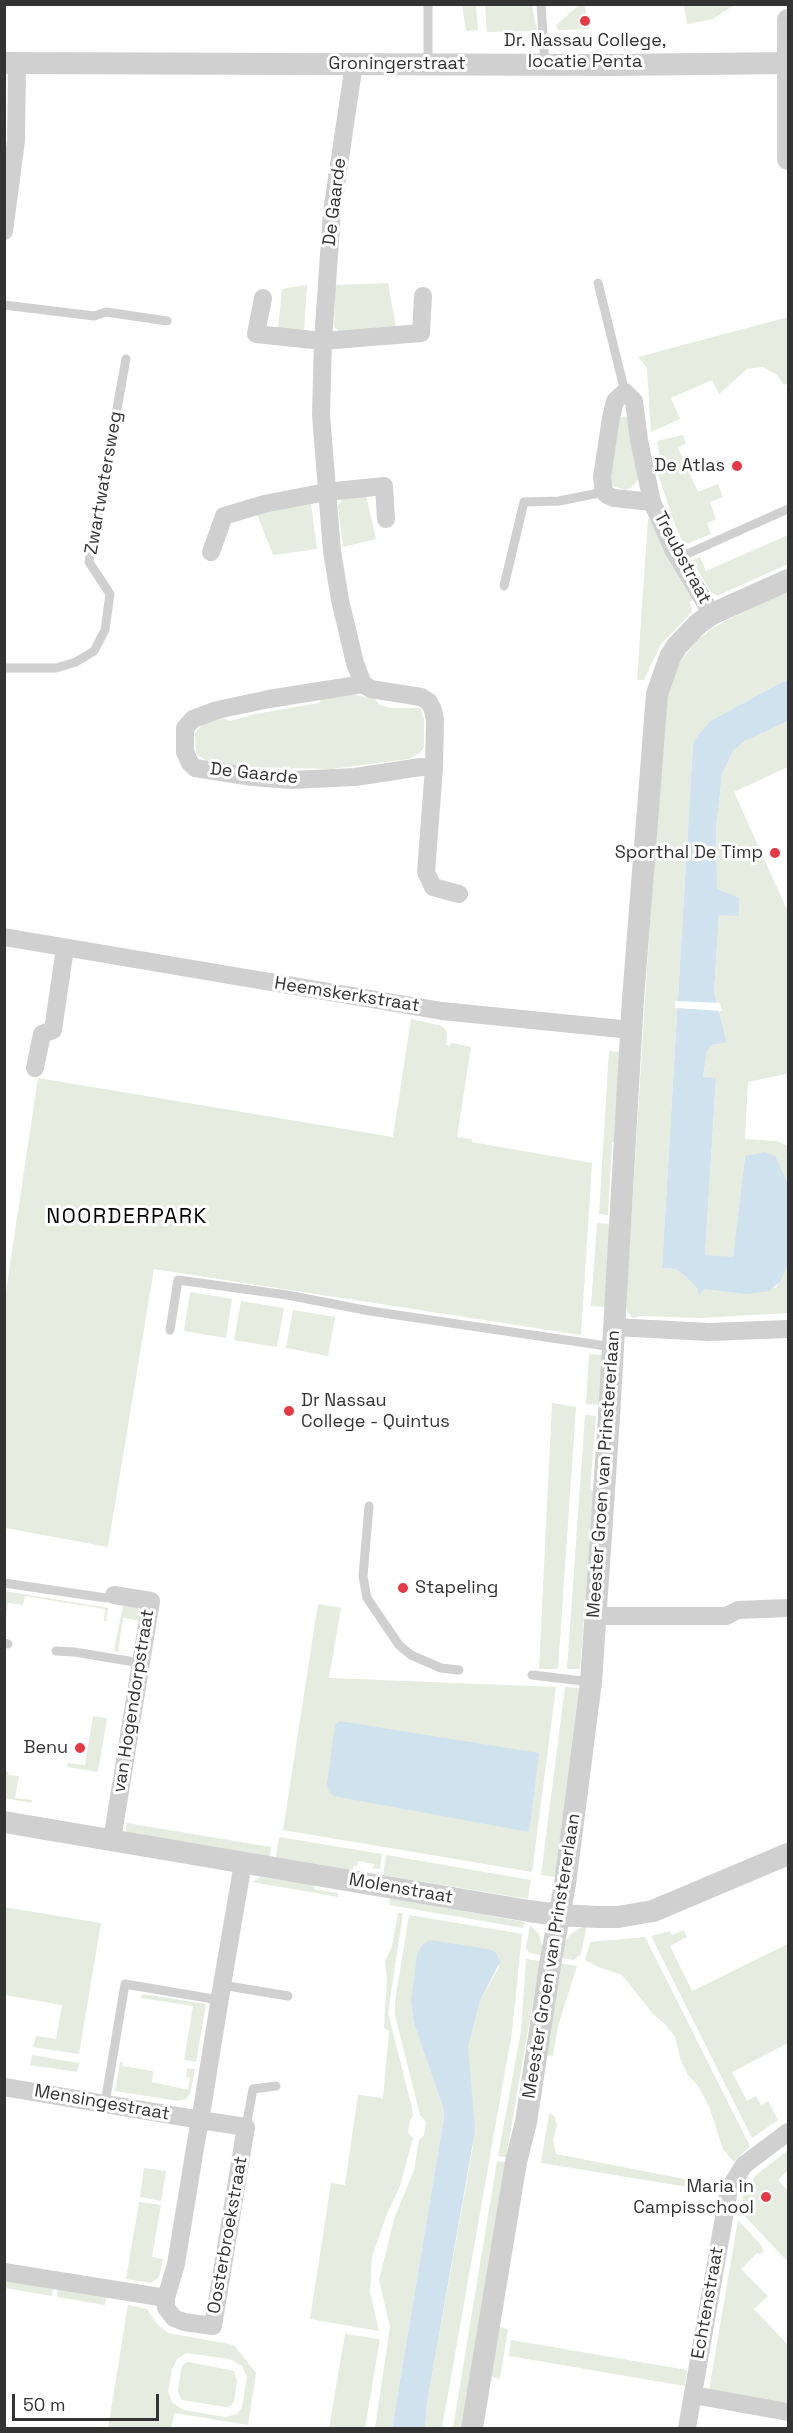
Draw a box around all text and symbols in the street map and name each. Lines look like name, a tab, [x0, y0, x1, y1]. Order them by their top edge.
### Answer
marker: Dr. Nassau College, locatie Penta	[578, 14, 592, 28]
place label: Dr. Nassau College, locatie Penta	[504, 30, 666, 72]
street label: Groningerstraat	[328, 53, 466, 75]
street label: De Gaarde	[319, 157, 351, 247]
street label: Zwartwatersweg	[81, 410, 127, 556]
place label: De Atlas	[654, 455, 725, 477]
marker: De Atlas	[730, 459, 744, 473]
street label: Treubstraat	[649, 508, 715, 608]
street label: De Gaarde	[209, 759, 299, 789]
place label: Sporthal De Timp	[615, 842, 763, 864]
marker: Sporthal De Timp	[768, 846, 782, 860]
street label: Heemskerkstraat	[273, 973, 421, 1017]
district label: NOORDERPARK	[46, 1204, 208, 1230]
street label: Meester Groen van Prinstererlaan	[583, 1329, 625, 1619]
place label: Dr Nassau College - Quintus	[301, 1390, 450, 1432]
marker: Dr Nassau College - Quintus	[282, 1404, 296, 1418]
place label: Stapeling	[415, 1577, 498, 1599]
marker: Stapeling	[396, 1581, 410, 1595]
street label: van Hogendorpstraat	[109, 1608, 159, 1794]
place label: Benu	[24, 1737, 68, 1759]
marker: Benu	[73, 1741, 87, 1755]
street label: Meester Groen van Prinstererlaan	[519, 1812, 585, 2100]
street label: Molenstraat	[347, 1869, 455, 1909]
street label: Mensingestraat	[33, 2080, 171, 2126]
street label: Oosterbroekstraat	[204, 2155, 252, 2315]
place label: Maria in Campisschool	[633, 2176, 754, 2218]
marker: Maria in Campisschool	[759, 2190, 773, 2204]
street label: Echtenstraat	[687, 2245, 729, 2361]
scale bar	[15, 2382, 162, 2420]
text: 50 m	[23, 2393, 65, 2416]

